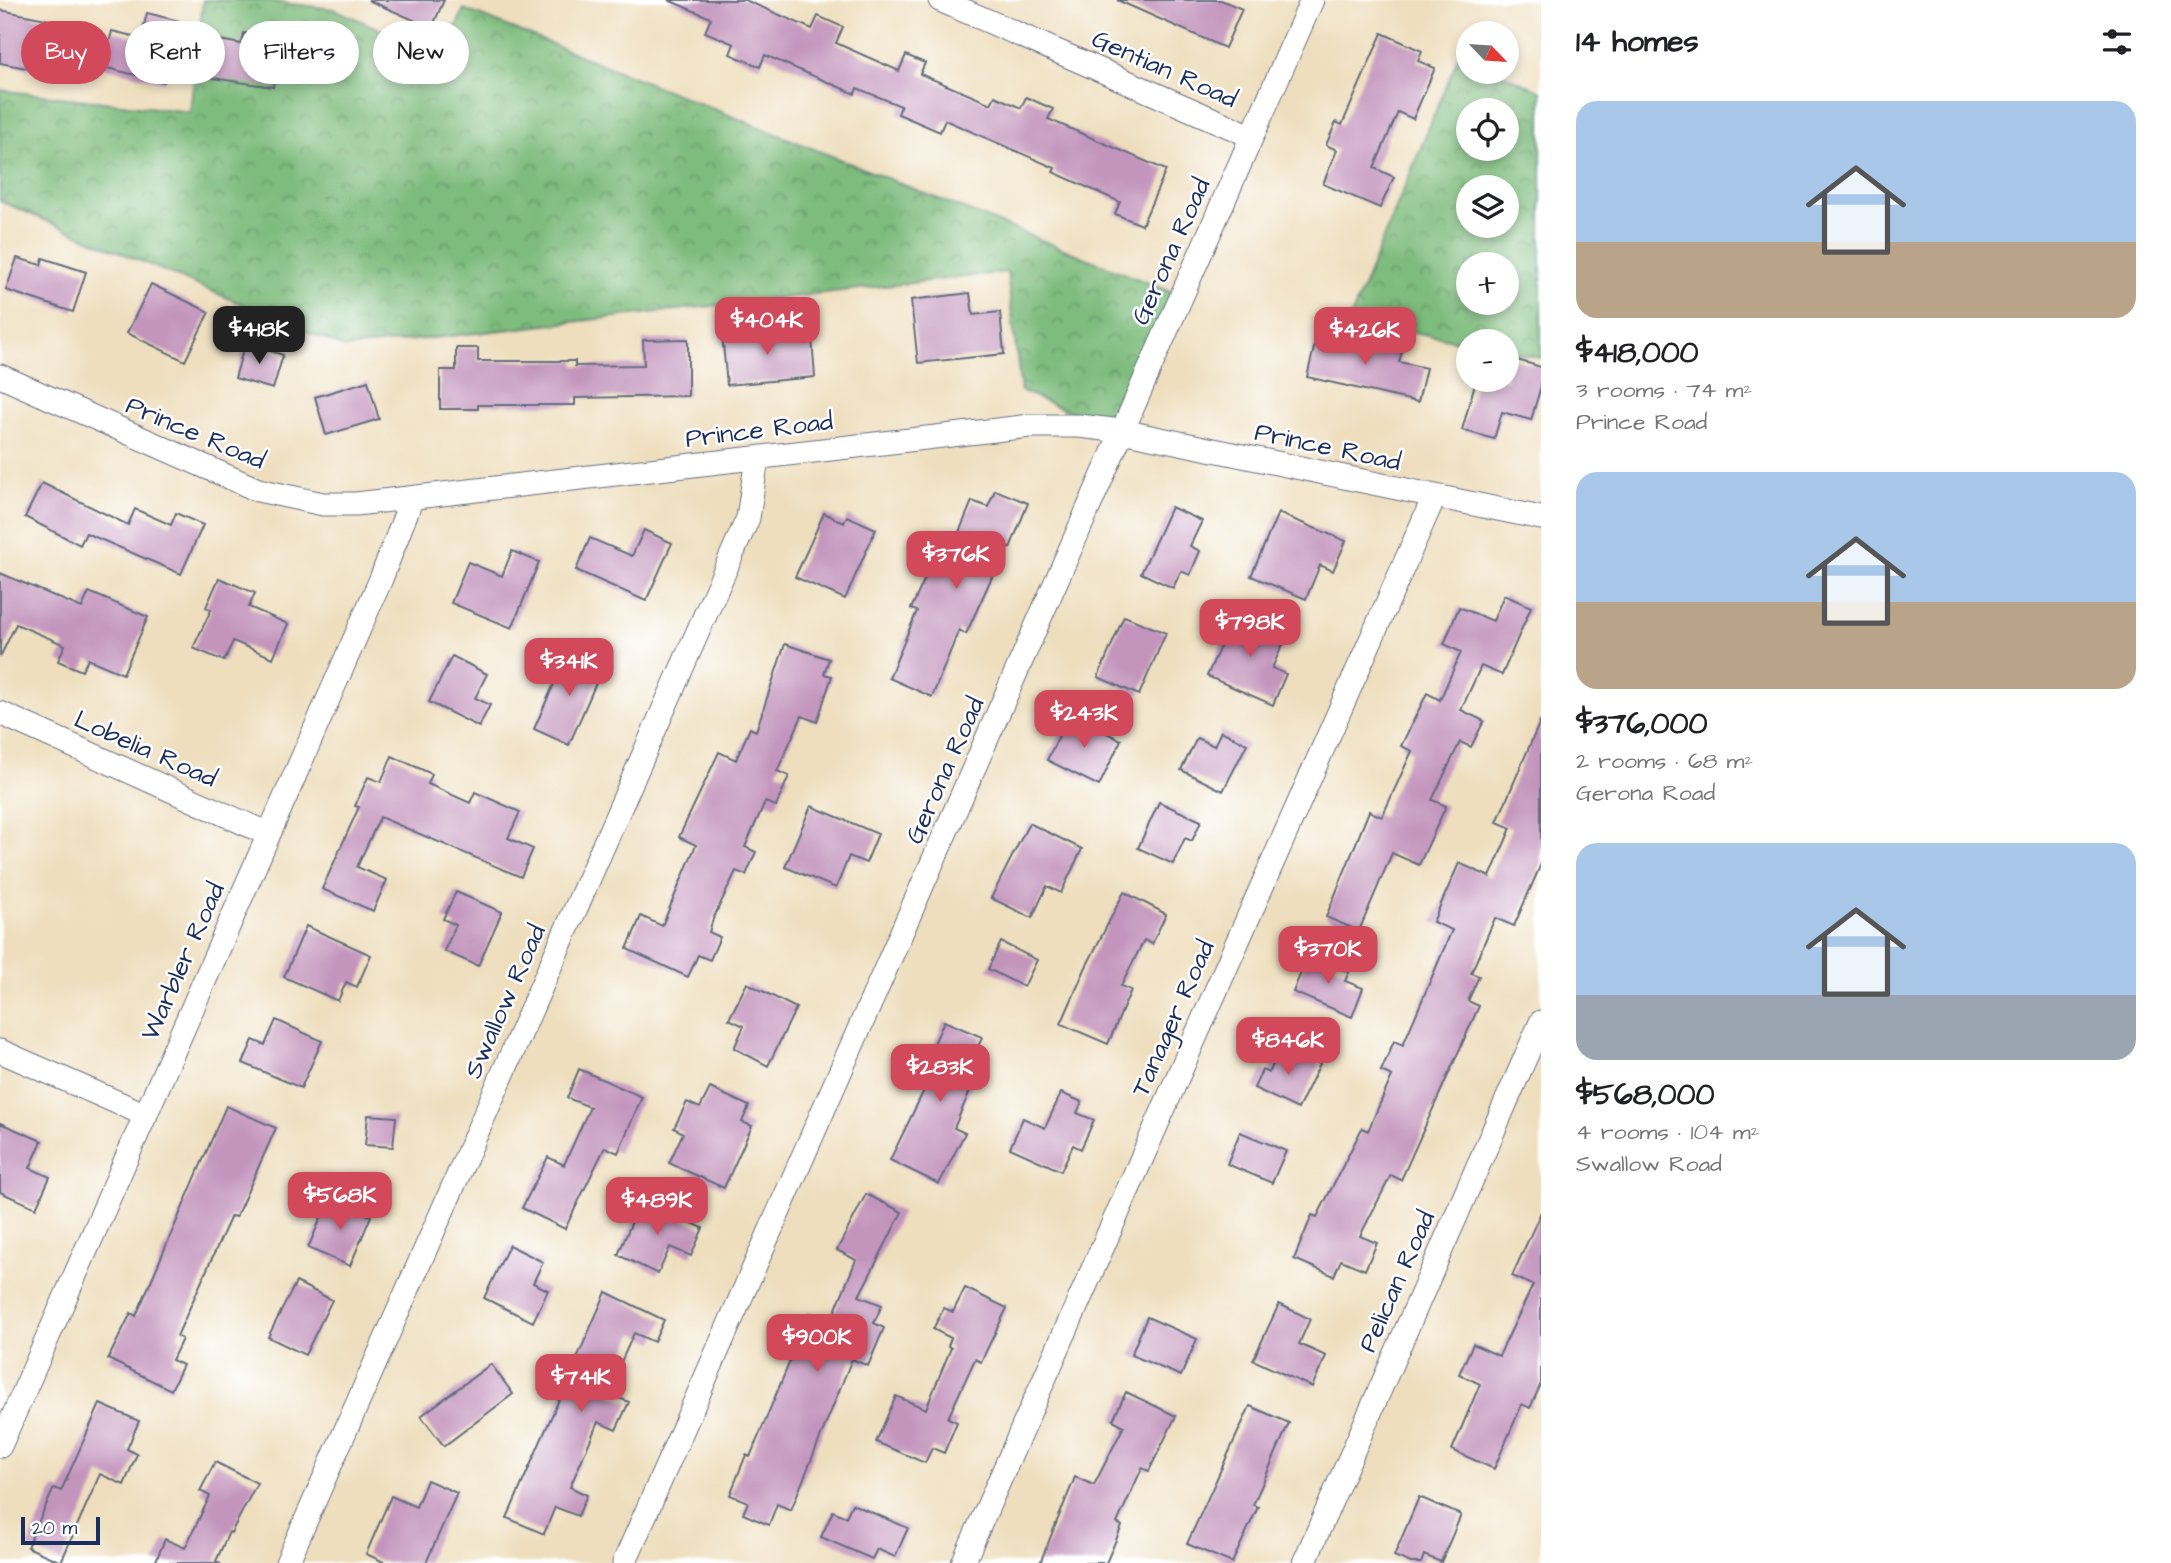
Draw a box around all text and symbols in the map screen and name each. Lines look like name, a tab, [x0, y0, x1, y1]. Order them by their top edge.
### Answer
chip: Buy	[21, 21, 111, 84]
chip: Rent	[125, 21, 225, 84]
chip: Filters	[239, 21, 359, 84]
chip: New	[373, 21, 469, 84]
street label: Gentian Road	[1086, 21, 1243, 117]
north arrow	[1456, 21, 1519, 84]
map controls	[1456, 21, 1519, 392]
text: 14 homes	[1576, 21, 1699, 63]
icon: filters	[2098, 23, 2136, 61]
button: locate	[1456, 98, 1519, 161]
icon: home	[1793, 147, 1919, 273]
street label: Gerona Road	[1122, 172, 1219, 331]
button: layers	[1456, 175, 1519, 238]
button: +	[1456, 252, 1519, 315]
pin: $404K	[718, 298, 816, 357]
text: $404K	[731, 304, 803, 336]
pin: $418K	[210, 306, 308, 366]
pin: $426K	[1316, 308, 1414, 367]
text: $418K	[229, 313, 289, 345]
text: $426K	[1330, 314, 1400, 346]
button: −	[1456, 329, 1519, 392]
text: $418,000	[1576, 332, 1699, 374]
text: 3 rooms · 74 m²	[1576, 374, 1752, 406]
street label: Prince Road	[120, 387, 271, 479]
street label: Prince Road	[683, 403, 835, 457]
text: Prince Road	[1576, 406, 1707, 438]
street label: Prince Road	[1251, 414, 1404, 480]
icon: home	[1793, 518, 1919, 644]
pin: $376K	[907, 532, 1005, 591]
text: $376K	[922, 538, 990, 570]
pin: $798K	[1201, 600, 1299, 659]
text: $798K	[1216, 606, 1284, 638]
pin: $341K	[520, 638, 618, 698]
text: $341K	[540, 645, 598, 677]
pin: $243K	[1035, 690, 1133, 750]
street label: Gerona Road	[896, 691, 993, 850]
text: $243K	[1050, 697, 1118, 729]
street label: Lobelia Road	[69, 701, 223, 796]
text: $376,000	[1576, 703, 1707, 745]
text: 2 rooms · 68 m²	[1576, 745, 1753, 777]
text: Gerona Road	[1576, 777, 1715, 809]
street label: Warbler Road	[132, 877, 234, 1046]
icon: home	[1793, 889, 1919, 1015]
street label: Swallow Road	[455, 919, 555, 1084]
pin: $370K	[1279, 926, 1377, 986]
text: $370K	[1294, 933, 1362, 965]
street label: Tanager Road	[1122, 935, 1225, 1103]
pin: $846K	[1239, 1018, 1337, 1077]
text: $846K	[1252, 1024, 1324, 1056]
pin: $283K	[891, 1044, 989, 1104]
text: $283K	[907, 1051, 973, 1083]
text: $568,000	[1576, 1074, 1714, 1116]
text: 4 rooms · 104 m²	[1576, 1116, 1759, 1148]
text: Swallow Road	[1576, 1148, 1722, 1180]
pin: $568K	[291, 1172, 389, 1232]
pin: $489K	[608, 1178, 706, 1237]
text: $568K	[304, 1179, 376, 1211]
text: $489K	[622, 1184, 692, 1216]
street label: Pelican Road	[1350, 1205, 1444, 1358]
pin: $900K	[768, 1314, 866, 1374]
text: $900K	[783, 1321, 851, 1353]
pin: $741K	[532, 1354, 630, 1414]
text: $741K	[551, 1361, 611, 1393]
scale bar	[21, 1514, 100, 1546]
text: 20 m	[32, 1515, 77, 1542]

